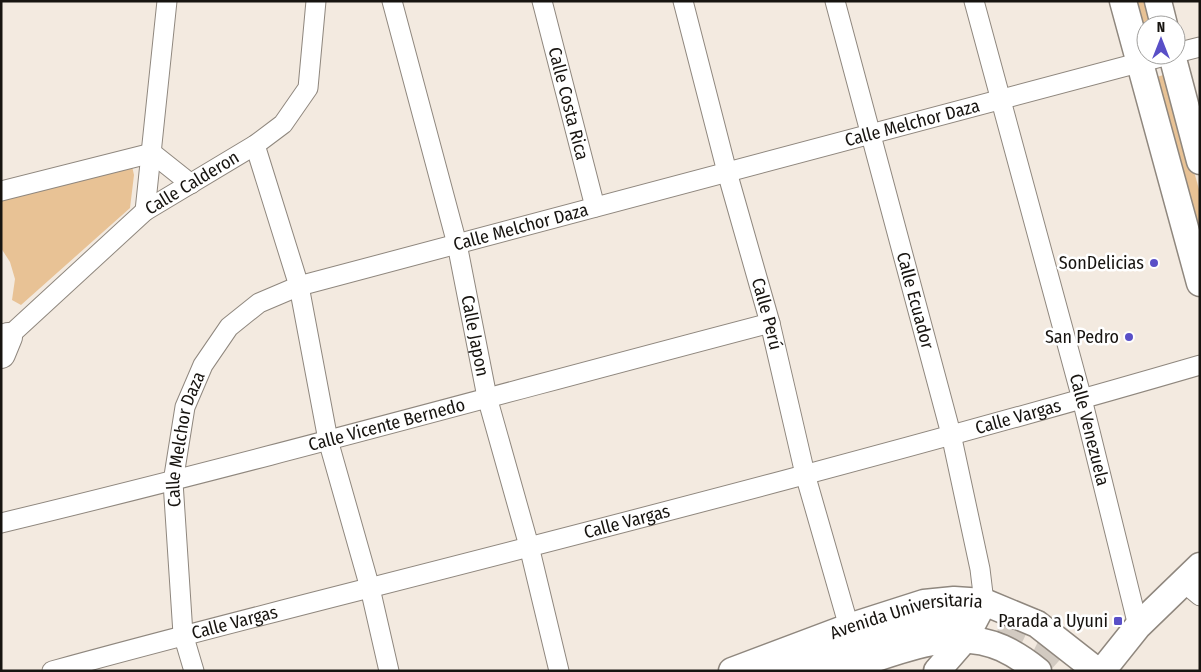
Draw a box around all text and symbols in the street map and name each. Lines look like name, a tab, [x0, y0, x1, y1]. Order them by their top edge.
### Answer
north arrow	[1136, 15, 1186, 65]
text: N	[1157, 19, 1165, 36]
street label: Calle Costa Rica	[543, 45, 594, 163]
street label: Calle Melchor Daza	[842, 95, 982, 151]
street label: Calle Calderon	[141, 146, 243, 219]
street label: Calle Melchor Daza	[451, 199, 591, 255]
street label: Calle Ecuador	[892, 250, 939, 352]
place label: SonDelicias	[1059, 252, 1144, 274]
marker: SonDelicias	[1148, 257, 1160, 269]
street label: Calle Perú	[747, 275, 787, 352]
street label: Calle Japon	[456, 293, 494, 378]
place label: San Pedro	[1045, 326, 1119, 348]
marker: San Pedro	[1123, 331, 1135, 343]
street label: Calle Melchor Daza	[162, 368, 210, 508]
street label: Calle Venezuela	[1065, 371, 1114, 488]
street label: Calle Vicente Bernedo	[306, 393, 467, 456]
street label: Calle Vargas	[973, 394, 1064, 439]
street label: Calle Vargas	[582, 500, 673, 543]
street label: Avenida Universitaria	[827, 589, 984, 644]
street label: Calle Vargas	[189, 601, 280, 644]
place label: Parada a Uyuni	[998, 610, 1108, 632]
marker: Parada a Uyuni	[1112, 615, 1124, 627]

